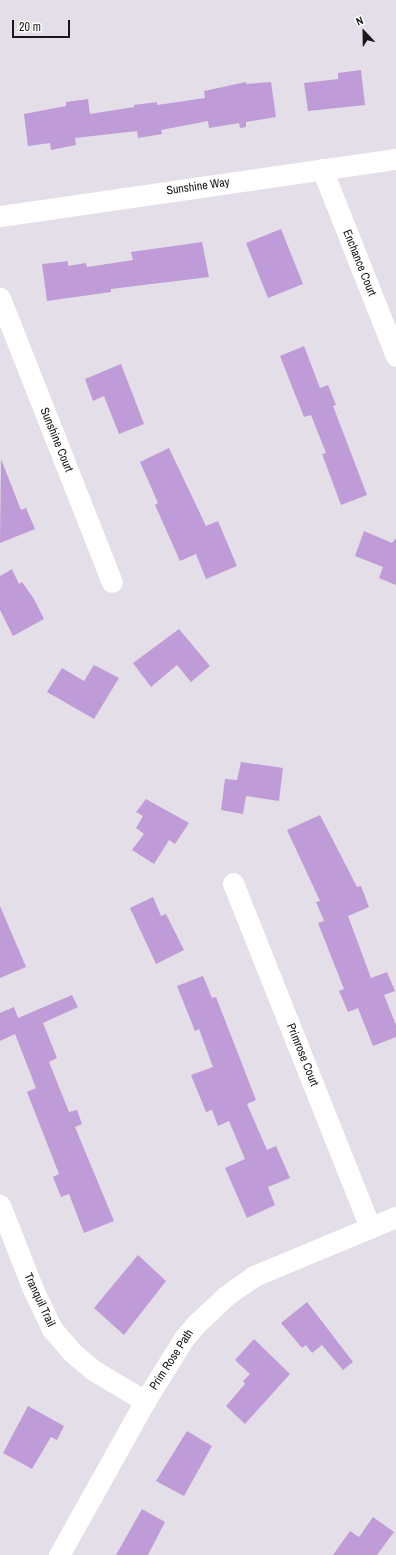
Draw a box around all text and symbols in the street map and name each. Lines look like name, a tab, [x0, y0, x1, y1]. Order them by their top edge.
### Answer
scale bar	[14, 12, 72, 38]
north arrow	[344, 12, 384, 52]
text: N	[354, 13, 365, 29]
text: 20 m	[19, 19, 41, 35]
street label: Sunshine Way	[165, 175, 231, 199]
street label: Enchance Court	[339, 228, 379, 298]
street label: Sunshine Court	[37, 406, 75, 474]
street label: Primrose Court	[283, 1021, 321, 1089]
street label: Tranquil Trail	[20, 1271, 58, 1329]
street label: Prim Rose Path	[147, 1327, 197, 1393]

